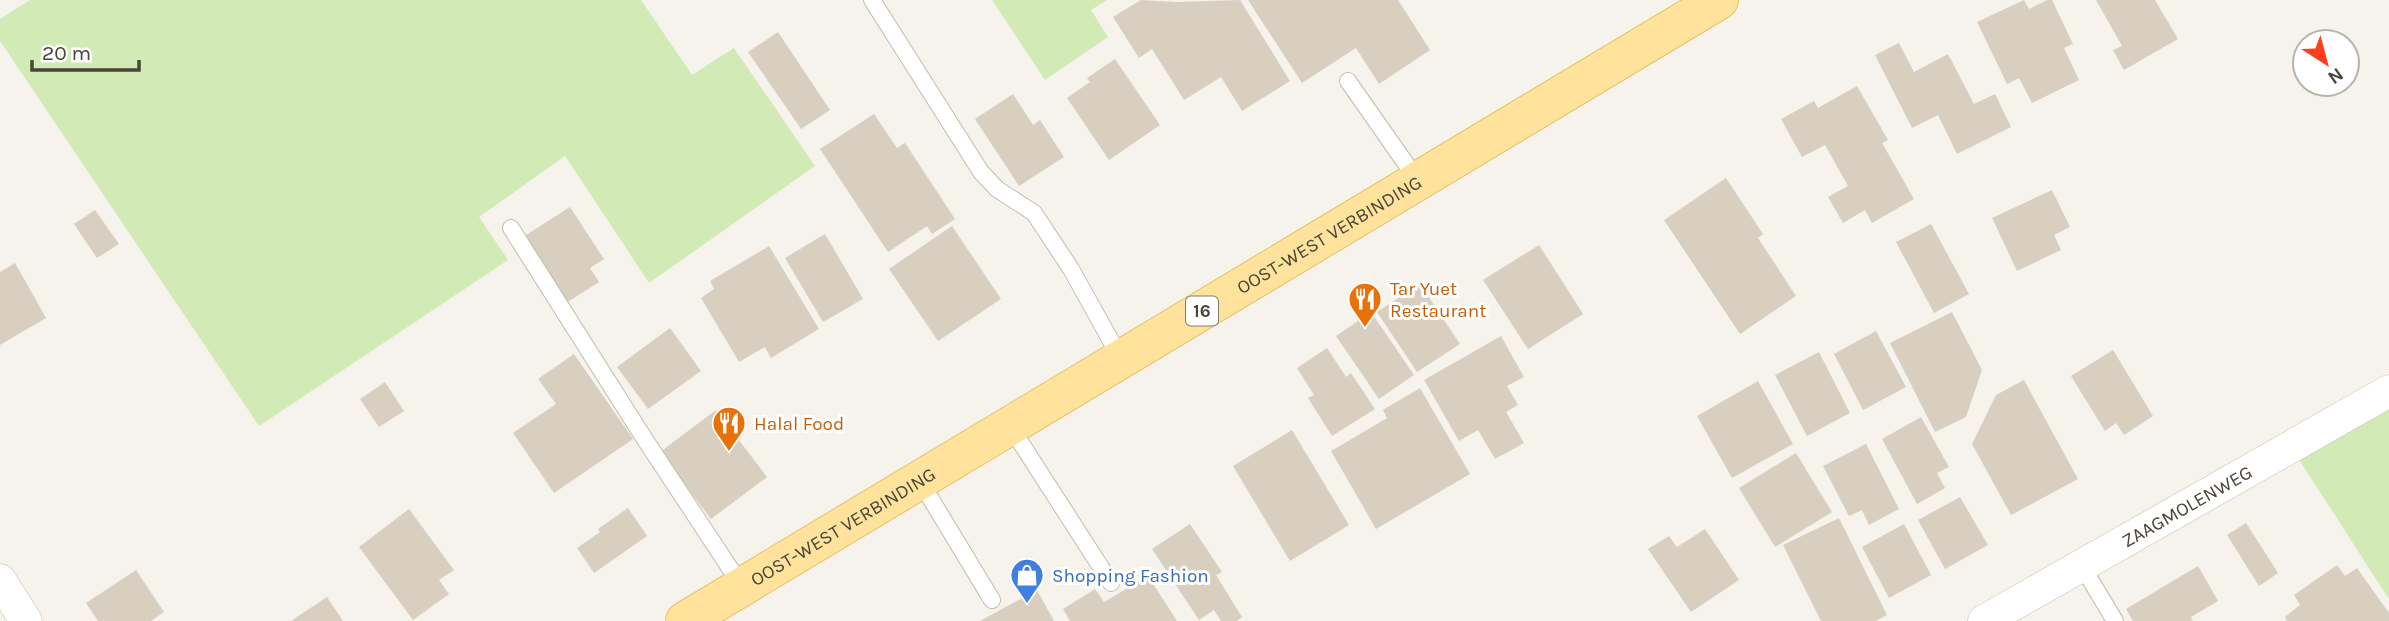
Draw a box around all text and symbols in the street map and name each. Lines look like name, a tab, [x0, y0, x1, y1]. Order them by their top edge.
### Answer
scale bar	[32, 28, 138, 72]
north arrow	[2291, 28, 2361, 98]
text: 20 m	[42, 41, 91, 65]
text: N	[2323, 63, 2347, 89]
street label: OOST-WEST VERBINDING	[1233, 171, 1426, 299]
place label: Tar Yuet Restaurant	[1390, 278, 1486, 322]
restaurant icon: Tar Yuet Restaurant	[1346, 280, 1384, 329]
road number: 16	[1186, 296, 1218, 326]
restaurant icon: Halal Food	[710, 404, 748, 453]
place label: Halal Food	[754, 413, 844, 435]
street label: ZAAGMOLENWEG	[2118, 461, 2256, 552]
street label: OOST-WEST VERBINDING	[747, 463, 940, 591]
shop icon: Shopping Fashion	[1008, 556, 1046, 605]
place label: Shopping Fashion	[1052, 565, 1209, 587]

